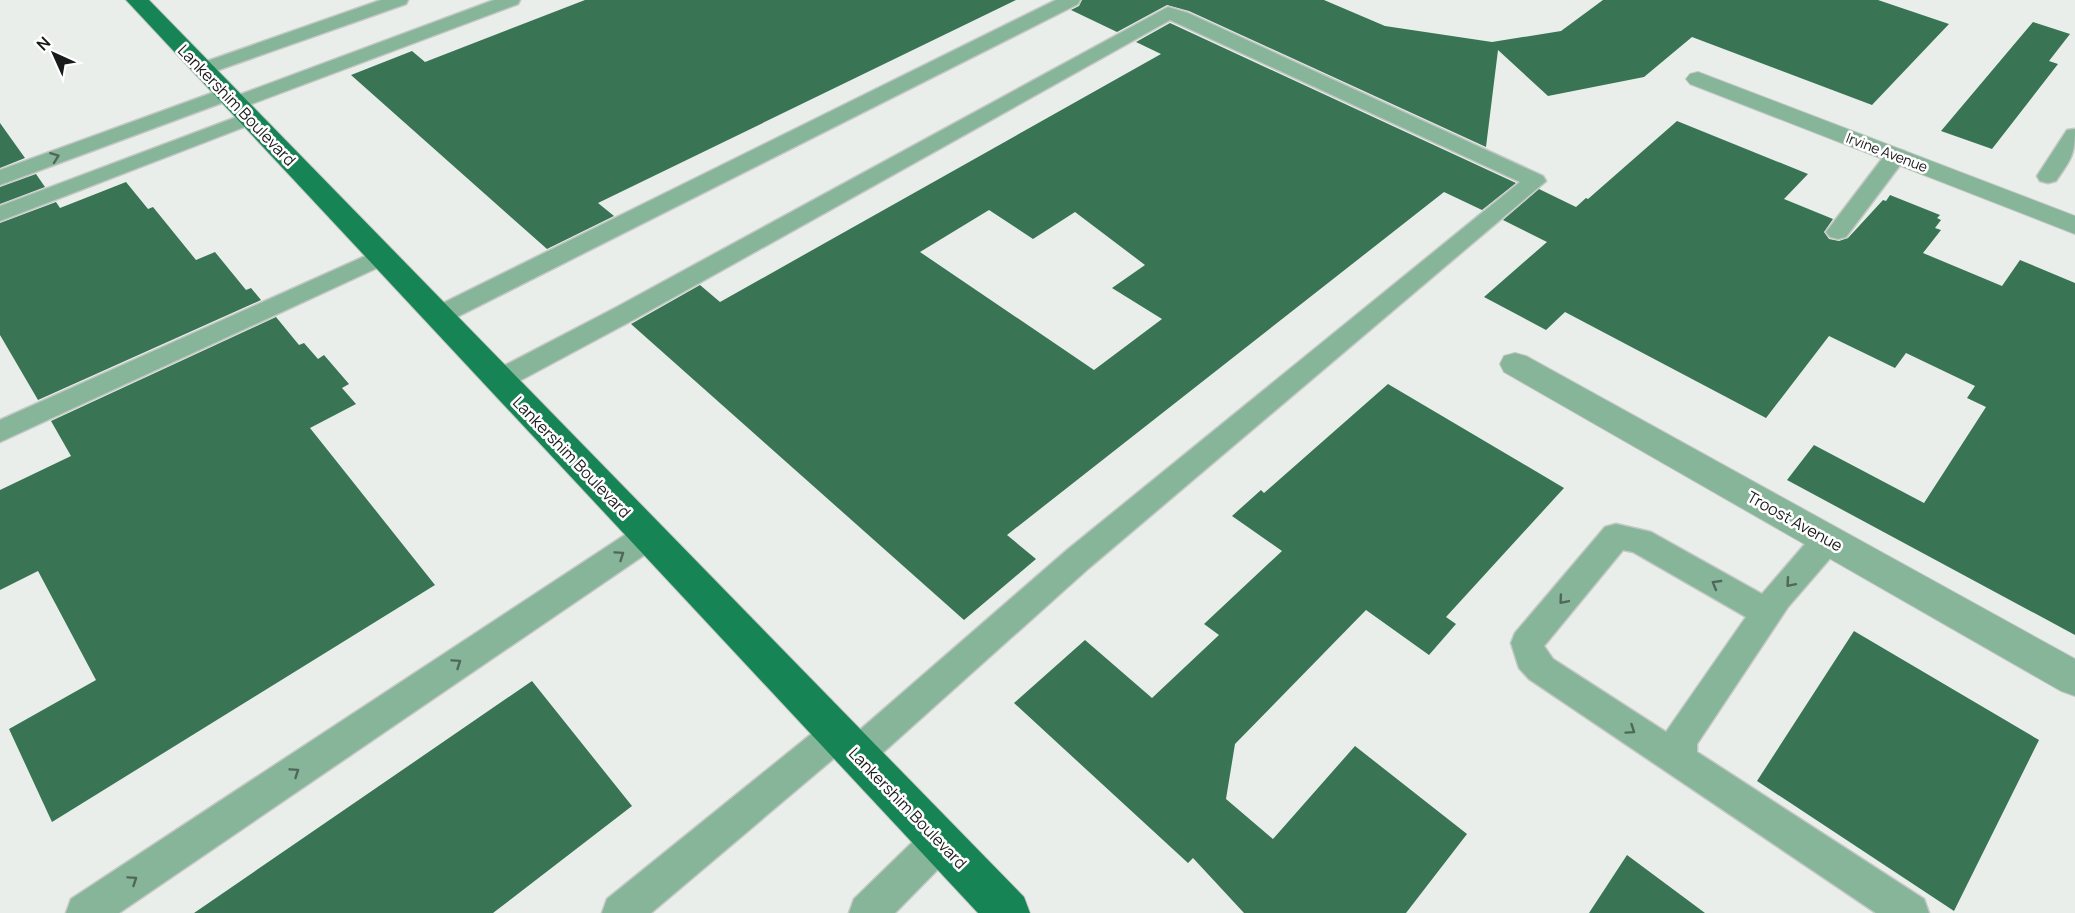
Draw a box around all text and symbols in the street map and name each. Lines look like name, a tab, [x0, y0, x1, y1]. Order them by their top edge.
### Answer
north arrow	[24, 24, 84, 84]
text: N	[32, 32, 55, 55]
street label: Lankershim Boulevard	[173, 40, 301, 170]
street label: Irvine Avenue	[1844, 128, 1930, 176]
one-way arrow	[49, 152, 60, 165]
street label: Lankershim Boulevard	[508, 392, 636, 522]
street label: Troost Avenue	[1743, 486, 1847, 556]
one-way arrow	[613, 551, 624, 562]
one-way arrow	[1786, 576, 1797, 587]
one-way arrow	[1712, 580, 1722, 591]
one-way arrow	[1559, 594, 1570, 605]
one-way arrow	[451, 659, 462, 670]
one-way arrow	[1625, 723, 1636, 734]
street label: Lankershim Boulevard	[844, 743, 972, 873]
one-way arrow	[289, 768, 300, 779]
one-way arrow	[127, 877, 138, 888]

